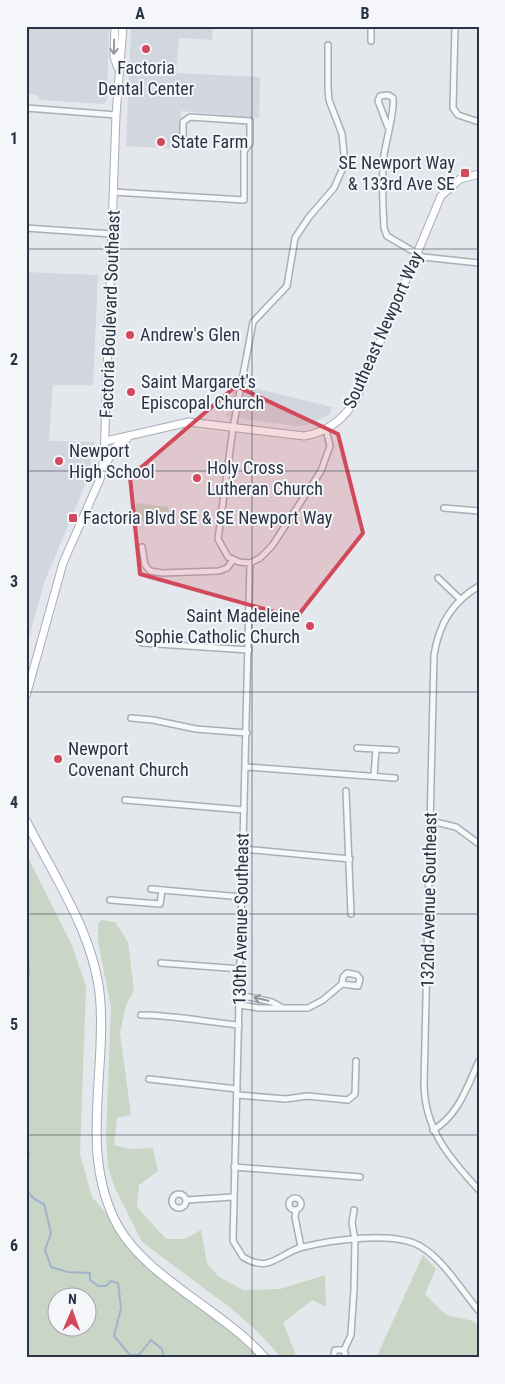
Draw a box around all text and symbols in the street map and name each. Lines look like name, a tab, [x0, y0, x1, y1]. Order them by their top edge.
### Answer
text: A	[135, 4, 145, 23]
text: B	[361, 4, 370, 23]
one-way arrow	[109, 39, 119, 55]
marker: Factoria Dental Center	[140, 43, 152, 55]
place label: Factoria Dental Center	[98, 57, 195, 99]
text: 1	[10, 129, 18, 148]
place label: State Farm	[171, 131, 248, 152]
marker: State Farm	[155, 136, 167, 148]
place label: SE Newport Way & 133rd Ave SE	[339, 152, 455, 194]
marker: SE Newport Way & 133rd Ave SE	[459, 167, 471, 179]
street label: Factoria Boulevard Southeast	[95, 210, 124, 418]
street label: Southeast Newport Way	[338, 248, 427, 412]
place label: Andrew's Glen	[140, 324, 240, 345]
marker: Andrew's Glen	[124, 329, 136, 341]
text: 2	[10, 350, 18, 369]
place label: Saint Margaret's Episcopal Church	[141, 371, 264, 413]
marker: Saint Margaret's Episcopal Church	[125, 386, 137, 398]
place label: Newport High School	[69, 440, 155, 482]
marker: Newport High School	[53, 455, 65, 467]
place label: Holy Cross Lutheran Church	[207, 457, 323, 499]
marker: Holy Cross Lutheran Church	[191, 472, 203, 484]
place label: Factoria Blvd SE & SE Newport Way	[83, 507, 333, 528]
marker: Factoria Blvd SE & SE Newport Way	[67, 512, 79, 524]
text: 3	[10, 572, 18, 591]
place label: Saint Madeleine Sophie Catholic Church	[135, 605, 300, 647]
marker: Saint Madeleine Sophie Catholic Church	[304, 620, 316, 632]
place label: Newport Covenant Church	[68, 738, 189, 780]
marker: Newport Covenant Church	[52, 753, 64, 765]
text: 4	[10, 793, 18, 812]
street label: 132nd Avenue Southeast	[416, 812, 441, 988]
street label: 130th Avenue Southeast	[228, 833, 253, 1005]
one-way arrow	[253, 994, 269, 1003]
text: 5	[10, 1015, 18, 1034]
text: 6	[10, 1236, 18, 1255]
north arrow	[48, 1286, 98, 1336]
text: N	[68, 1291, 77, 1307]

